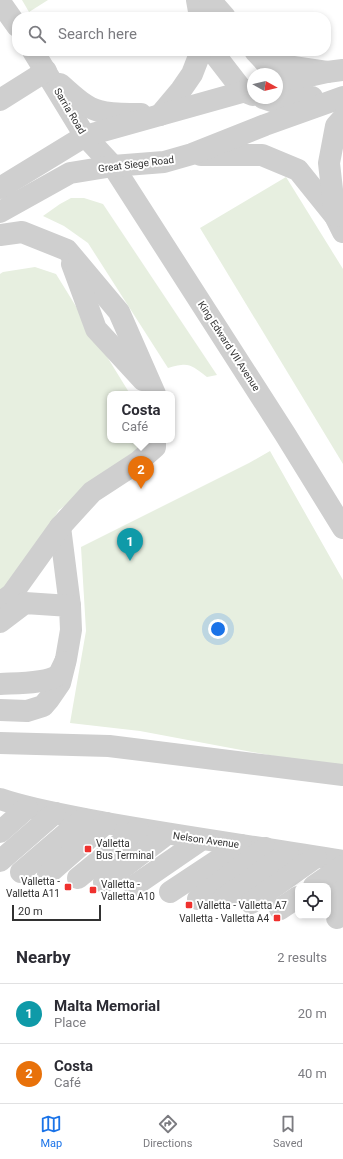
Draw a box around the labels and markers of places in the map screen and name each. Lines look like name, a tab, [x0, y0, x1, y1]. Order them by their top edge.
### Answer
pin: 2	[128, 456, 154, 489]
pin: 1	[117, 528, 143, 561]
place label: Valletta Bus Terminal	[96, 838, 154, 861]
marker: Valletta Bus Terminal	[83, 844, 93, 854]
place label: Valletta - Valletta A11	[6, 876, 60, 899]
place label: Valletta - Valletta A10	[101, 879, 155, 902]
marker: Valletta - Valletta A11	[63, 882, 73, 892]
marker: Valletta - Valletta A10	[88, 885, 98, 895]
marker: Valletta - Valletta A7	[184, 900, 194, 910]
place label: Valletta - Valletta A7	[197, 900, 287, 911]
place label: Valletta - Valletta A4	[179, 913, 269, 924]
marker: Valletta - Valletta A4	[272, 913, 282, 923]

